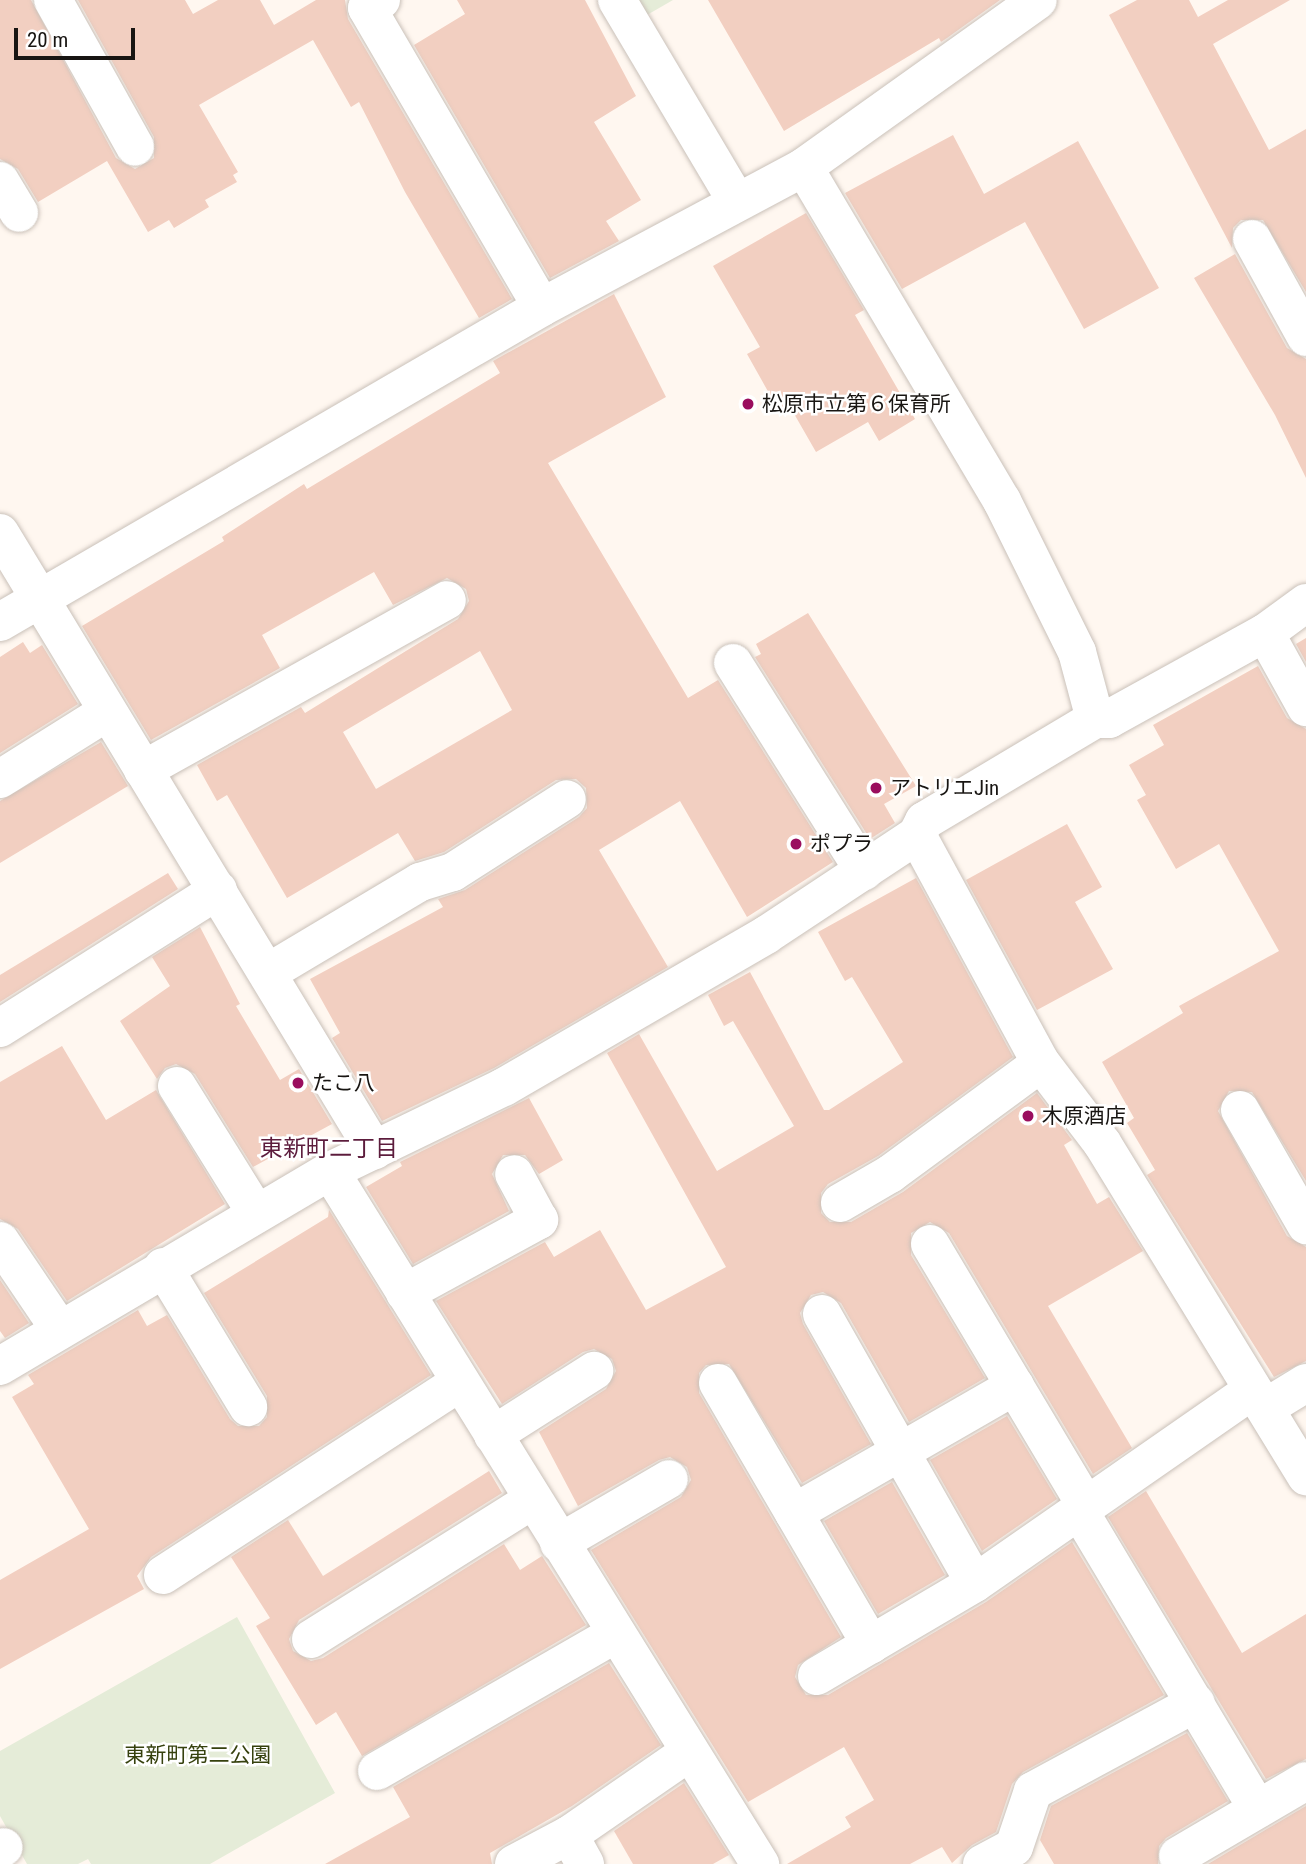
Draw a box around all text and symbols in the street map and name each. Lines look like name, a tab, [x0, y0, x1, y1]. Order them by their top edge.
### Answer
scale bar	[18, 14, 138, 58]
text: 20 m	[27, 28, 68, 52]
place label: 松原市立第６保育所	[762, 391, 951, 417]
marker: 松原市立第６保育所	[740, 396, 756, 412]
place label: アトリエJin	[890, 775, 999, 801]
marker: アトリエJin	[868, 780, 884, 796]
place label: ポプラ	[810, 831, 873, 857]
marker: ポプラ	[788, 836, 804, 852]
place label: たこ八	[312, 1070, 375, 1096]
marker: たこ八	[290, 1075, 306, 1091]
place label: 木原酒店	[1042, 1103, 1126, 1129]
marker: 木原酒店	[1020, 1108, 1036, 1124]
district label: 東新町二丁目	[260, 1135, 398, 1163]
park label: 東新町第二公園	[125, 1742, 271, 1768]

